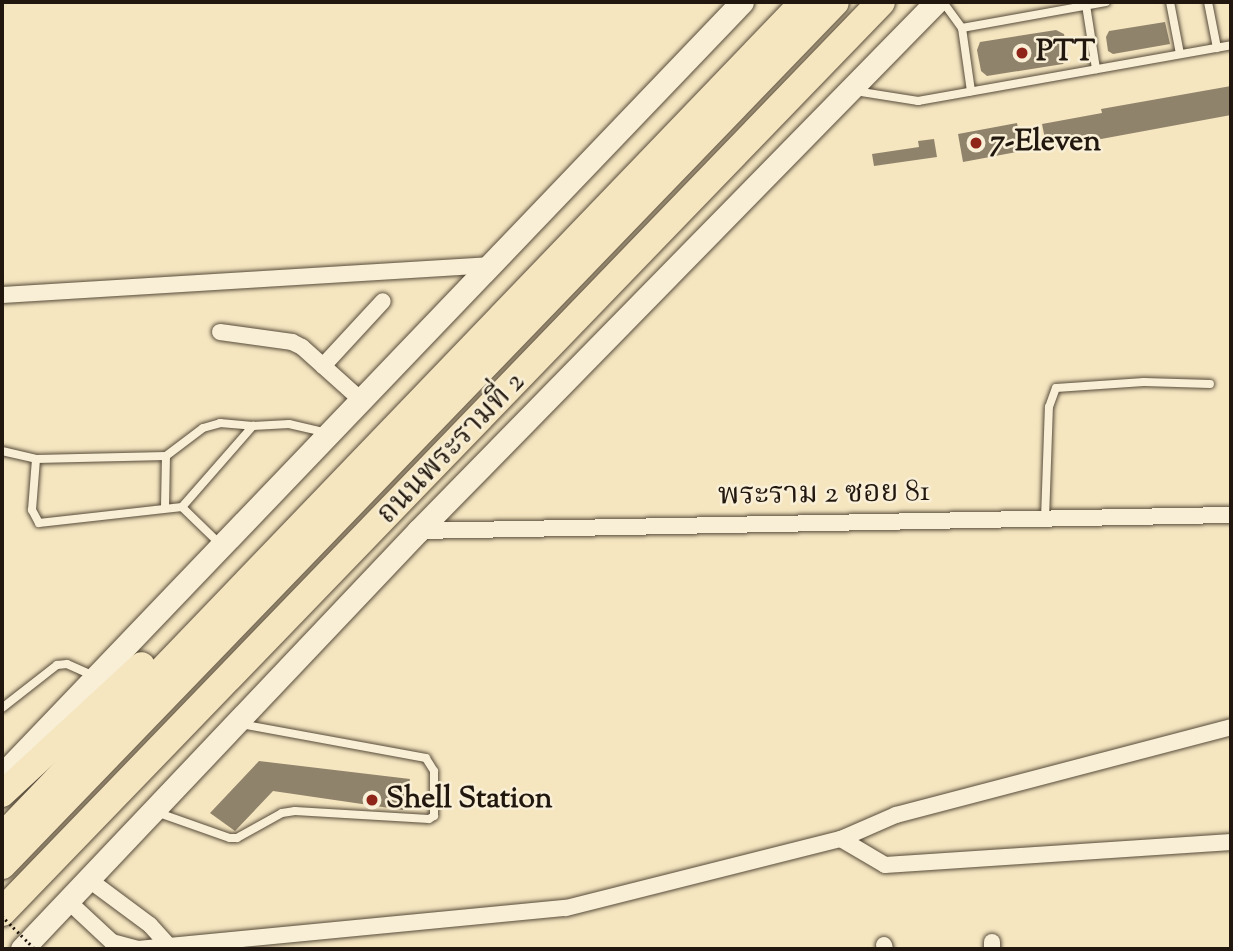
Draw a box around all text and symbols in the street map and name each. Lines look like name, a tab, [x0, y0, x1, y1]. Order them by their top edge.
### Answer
place label: PTT	[1036, 35, 1095, 71]
marker: PTT	[1014, 45, 1030, 61]
place label: 7-Eleven	[990, 125, 1101, 161]
marker: 7-Eleven	[968, 135, 984, 151]
street label: ถนนพระรามที่ 2	[370, 365, 534, 533]
street label: พระราม 2 ซอย 81	[718, 475, 930, 515]
place label: Shell Station	[386, 782, 553, 818]
marker: Shell Station	[364, 792, 380, 808]

